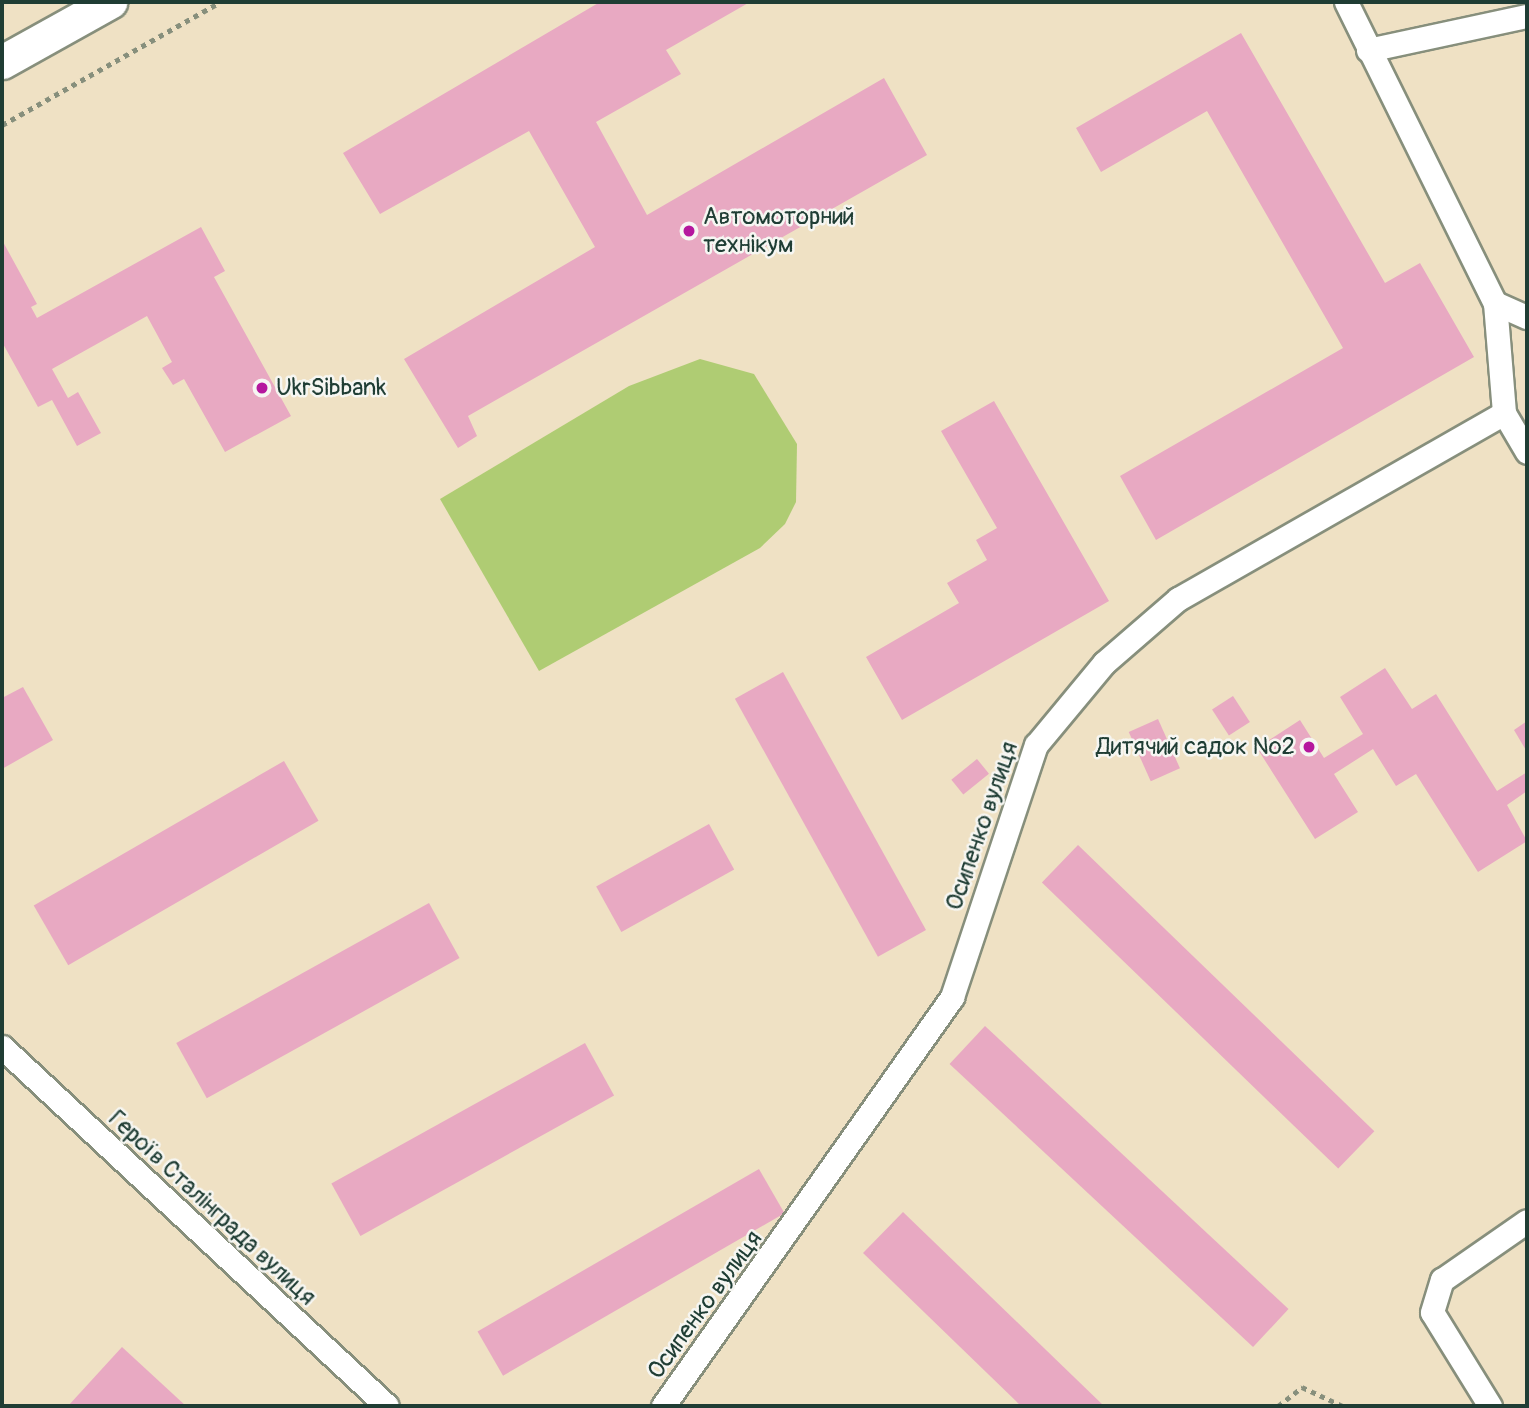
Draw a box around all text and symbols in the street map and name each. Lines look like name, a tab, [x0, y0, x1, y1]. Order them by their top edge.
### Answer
place label: Автомоторний технікум	[703, 203, 854, 259]
marker: Автомоторний технікум	[681, 223, 697, 239]
place label: UkrSibbank	[276, 374, 386, 402]
marker: UkrSibbank	[254, 380, 270, 396]
place label: Дитячий садок №2	[1096, 733, 1295, 761]
street label: Осипенко вулиця	[940, 738, 1024, 914]
marker: Дитячий садок №2	[1301, 739, 1317, 755]
street label: Героїв Сталінграда вулиця	[102, 1104, 322, 1312]
street label: Осипенко вулиця	[642, 1225, 768, 1385]

